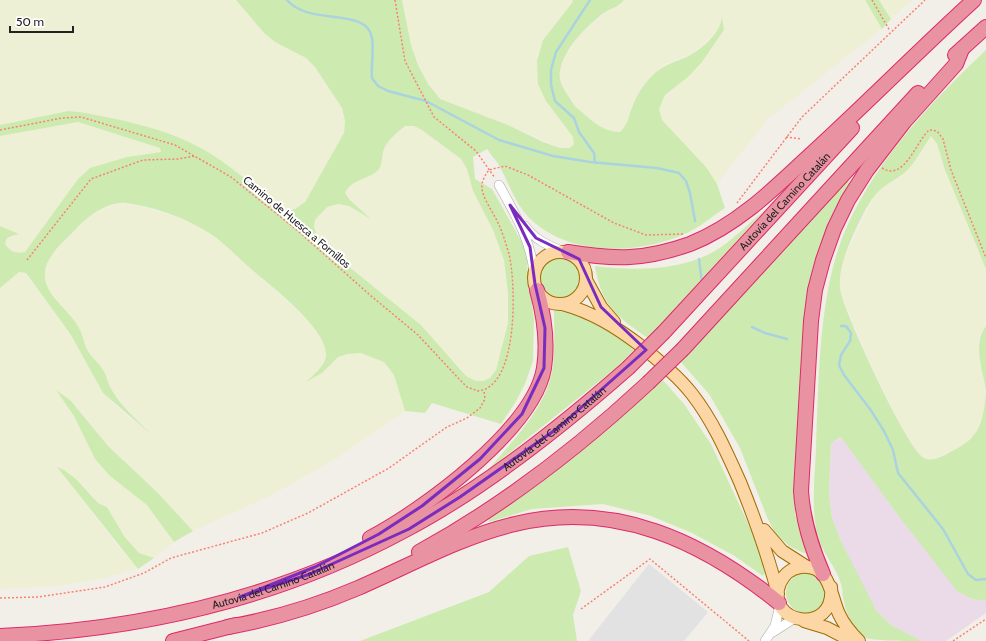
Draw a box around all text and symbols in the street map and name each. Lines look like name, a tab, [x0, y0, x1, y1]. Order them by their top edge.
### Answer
scale bar	[10, 8, 73, 34]
text: 50 m	[16, 14, 44, 29]
street label: Autovía del Camino Catalán	[736, 149, 833, 253]
street label: Camino de Huesca a Fornillos	[240, 173, 354, 271]
street label: Autovía del Camino Catalán	[500, 383, 609, 474]
street label: Autovía del Camino Catalán	[211, 558, 336, 612]

